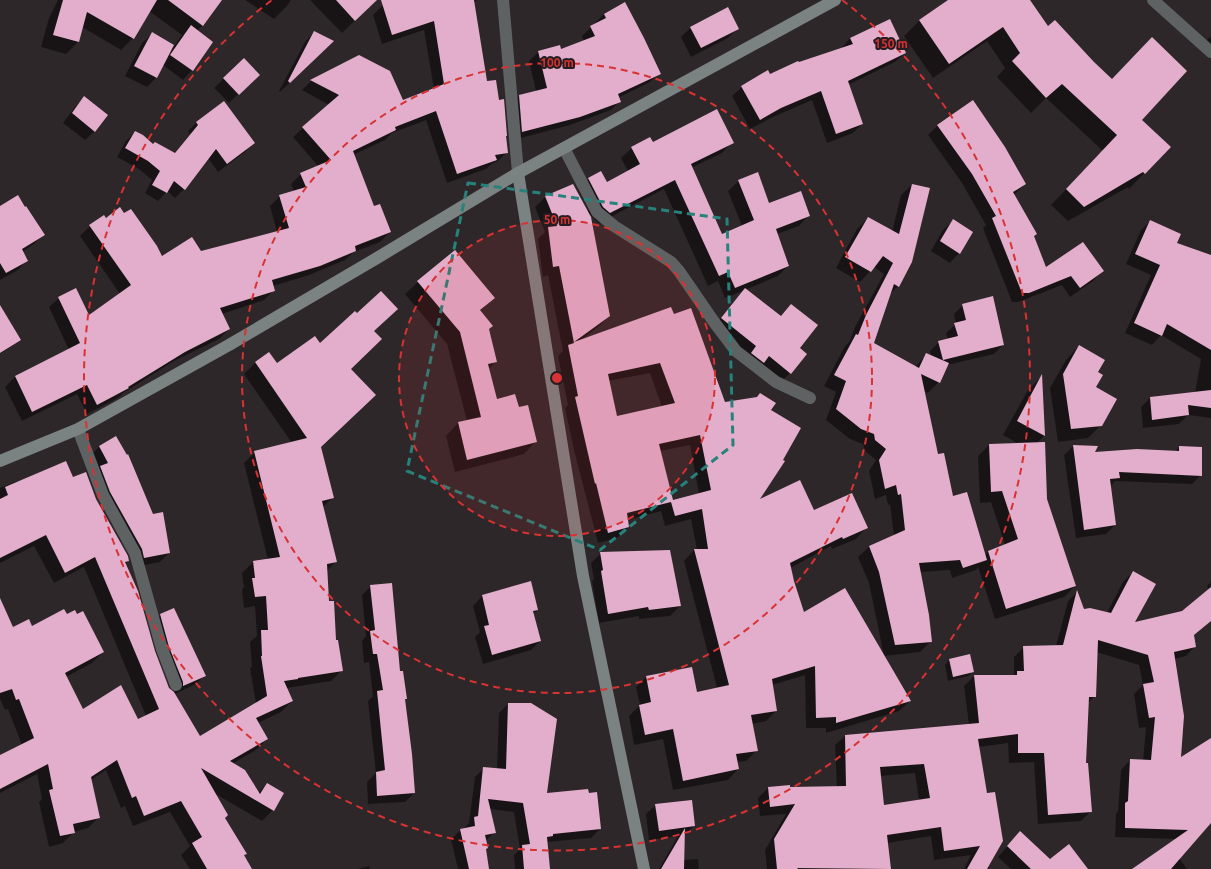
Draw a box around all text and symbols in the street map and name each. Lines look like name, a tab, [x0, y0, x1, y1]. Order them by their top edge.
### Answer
text: 150 m	[874, 37, 908, 50]
text: 100 m	[540, 56, 574, 69]
text: 50 m	[544, 213, 570, 226]
centre of rings	[550, 371, 564, 385]

